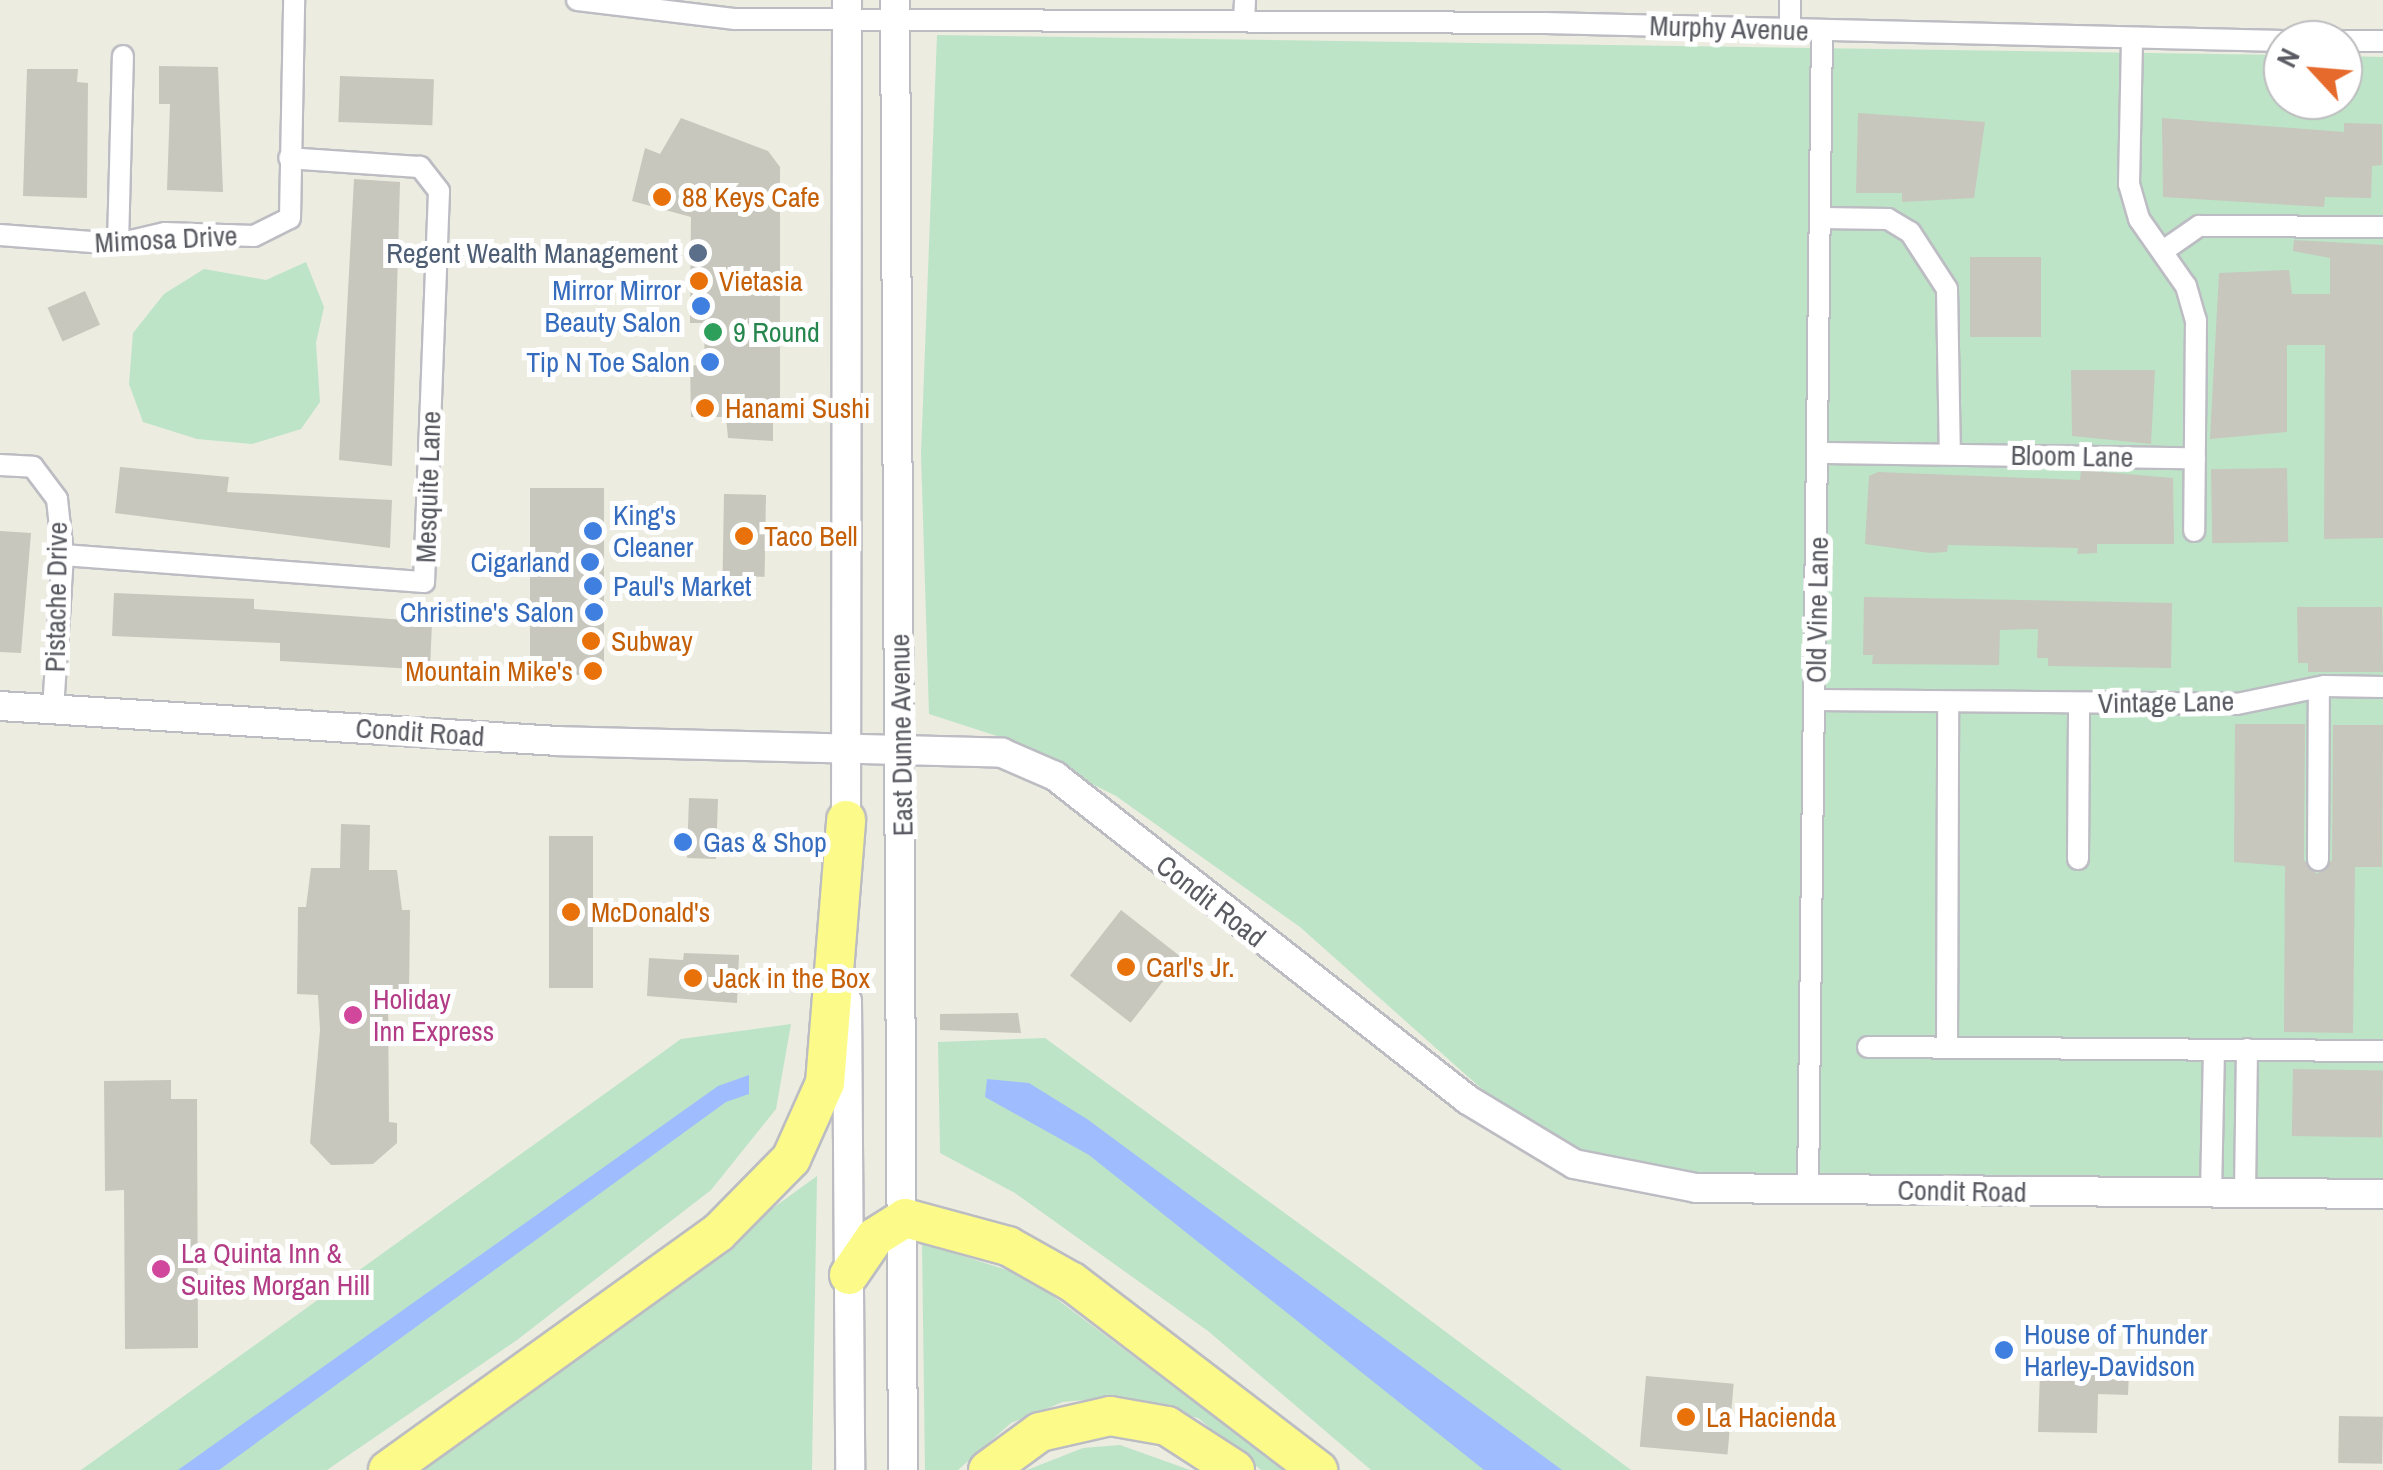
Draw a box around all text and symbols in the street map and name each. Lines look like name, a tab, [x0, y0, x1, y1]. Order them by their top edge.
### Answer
street label: Murphy Avenue	[1648, 8, 1810, 48]
north arrow	[2263, 20, 2363, 120]
text: N	[2267, 42, 2309, 74]
place label: 88 Keys Cafe	[682, 180, 820, 214]
marker: 88 Keys Cafe	[651, 186, 673, 208]
street label: Mimosa Drive	[94, 218, 238, 260]
place label: Regent Wealth Management	[386, 236, 678, 270]
marker: Regent Wealth Management	[687, 242, 709, 264]
place label: Vietasia	[719, 264, 803, 298]
marker: Vietasia	[688, 270, 710, 292]
place label: Mirror Mirror Beauty Salon	[544, 273, 681, 339]
marker: Mirror Mirror Beauty Salon	[690, 295, 712, 317]
place label: 9 Round	[733, 315, 820, 349]
marker: 9 Round	[702, 321, 724, 343]
place label: Tip N Toe Salon	[526, 345, 690, 379]
marker: Tip N Toe Salon	[699, 351, 721, 373]
place label: Hanami Sushi	[725, 391, 870, 425]
marker: Hanami Sushi	[694, 397, 716, 419]
street label: Mesquite Lane	[409, 411, 447, 563]
street label: Bloom Lane	[2010, 438, 2134, 474]
place label: King's Cleaner	[613, 498, 693, 564]
place label: Taco Bell	[764, 519, 858, 553]
marker: King's Cleaner	[582, 520, 604, 542]
street label: Pistache Drive	[38, 521, 74, 673]
marker: Taco Bell	[733, 525, 755, 547]
street label: Old Vine Lane	[1799, 537, 1835, 683]
place label: Cigarland	[470, 545, 570, 579]
marker: Cigarland	[579, 551, 601, 573]
place label: Paul's Market	[613, 569, 751, 603]
marker: Paul's Market	[582, 575, 604, 597]
place label: Christine's Salon	[400, 595, 574, 629]
marker: Christine's Salon	[583, 601, 605, 623]
place label: Subway	[611, 624, 693, 658]
marker: Subway	[580, 630, 602, 652]
street label: East Dunne Avenue	[882, 633, 920, 837]
place label: Mountain Mike's	[405, 654, 573, 688]
marker: Mountain Mike's	[582, 660, 604, 682]
street label: Vintage Lane	[2098, 684, 2234, 720]
street label: Condit Road	[355, 711, 485, 753]
place label: Gas & Shop	[703, 825, 827, 859]
marker: Gas & Shop	[672, 831, 694, 853]
street label: Condit Road	[1150, 848, 1272, 954]
place label: McDonald's	[591, 895, 710, 929]
marker: McDonald's	[560, 901, 582, 923]
place label: Carl's Jr.	[1146, 950, 1235, 984]
marker: Carl's Jr.	[1115, 956, 1137, 978]
place label: Jack in the Box	[713, 961, 870, 995]
marker: Jack in the Box	[682, 967, 704, 989]
place label: Holiday Inn Express	[373, 982, 494, 1048]
marker: Holiday Inn Express	[342, 1004, 364, 1026]
street label: Condit Road	[1897, 1173, 2027, 1209]
place label: La Quinta Inn & Suites Morgan Hill	[181, 1236, 370, 1302]
marker: La Quinta Inn & Suites Morgan Hill	[150, 1258, 172, 1280]
place label: House of Thunder Harley-Davidson	[2024, 1317, 2208, 1383]
marker: House of Thunder Harley-Davidson	[1993, 1339, 2015, 1361]
place label: La Hacienda	[1706, 1400, 1836, 1434]
marker: La Hacienda	[1675, 1406, 1697, 1428]

